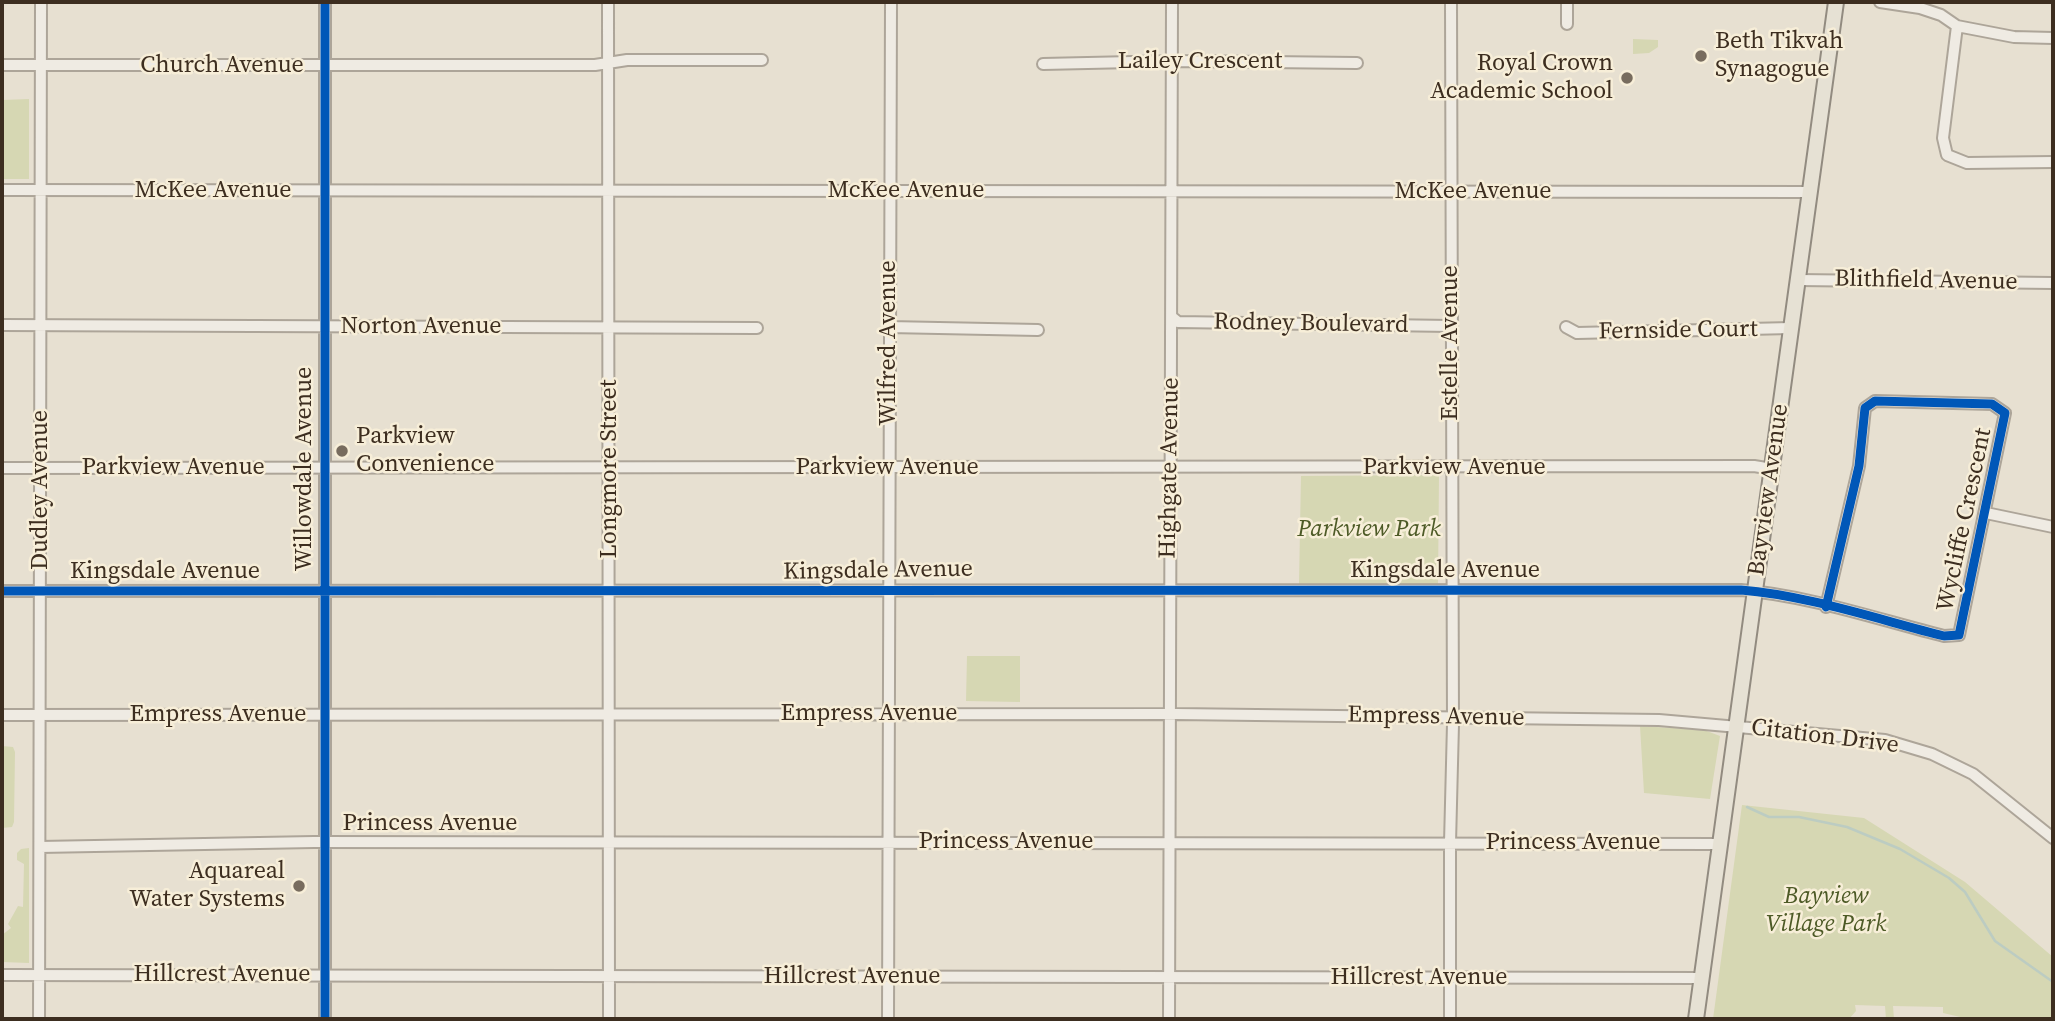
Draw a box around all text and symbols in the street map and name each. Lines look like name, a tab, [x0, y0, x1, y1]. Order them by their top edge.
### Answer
place label: Beth Tikvah Synagogue	[1715, 28, 1843, 84]
street label: Lailey Crescent	[1118, 48, 1282, 76]
marker: Beth Tikvah Synagogue	[1693, 48, 1709, 64]
place label: Royal Crown Academic School	[1430, 50, 1613, 106]
street label: Church Avenue	[140, 52, 304, 80]
marker: Royal Crown Academic School	[1619, 70, 1635, 86]
street label: McKee Avenue	[134, 177, 292, 205]
street label: McKee Avenue	[827, 177, 985, 205]
street label: McKee Avenue	[1394, 178, 1552, 206]
street label: Wilfred Avenue	[875, 260, 903, 426]
street label: Estelle Avenue	[1437, 265, 1465, 421]
street label: Blithfield Avenue	[1834, 265, 2018, 297]
street label: Rodney Boulevard	[1213, 308, 1409, 340]
street label: Norton Avenue	[340, 313, 502, 341]
street label: Fernside Court	[1598, 315, 1758, 347]
street label: Willowdale Avenue	[291, 367, 319, 571]
street label: Highgate Avenue	[1154, 377, 1186, 559]
street label: Longmore Street	[596, 379, 624, 559]
street label: Bayview Avenue	[1743, 402, 1795, 578]
street label: Dudley Avenue	[27, 410, 55, 570]
place label: Parkview Convenience	[356, 423, 494, 479]
street label: Wycliffe Crescent	[1931, 426, 1999, 614]
marker: Parkview Convenience	[334, 443, 350, 459]
street label: Parkview Avenue	[81, 454, 265, 482]
street label: Parkview Avenue	[795, 454, 979, 482]
street label: Parkview Avenue	[1362, 454, 1546, 482]
park label: Parkview Park	[1297, 516, 1441, 544]
street label: Kingsdale Avenue	[783, 555, 973, 587]
street label: Kingsdale Avenue	[1350, 557, 1540, 585]
street label: Kingsdale Avenue	[70, 558, 260, 586]
street label: Empress Avenue	[780, 700, 958, 728]
street label: Empress Avenue	[129, 701, 307, 729]
street label: Empress Avenue	[1347, 701, 1525, 733]
street label: Citation Drive	[1750, 714, 1900, 760]
street label: Princess Avenue	[343, 810, 517, 838]
street label: Princess Avenue	[919, 828, 1093, 856]
street label: Princess Avenue	[1486, 829, 1660, 857]
place label: Aquareal Water Systems	[129, 858, 285, 914]
marker: Aquareal Water Systems	[291, 878, 307, 894]
park label: Bayview Village Park	[1766, 883, 1886, 939]
street label: Hillcrest Avenue	[134, 961, 310, 989]
street label: Hillcrest Avenue	[764, 963, 940, 991]
street label: Hillcrest Avenue	[1331, 964, 1507, 992]

